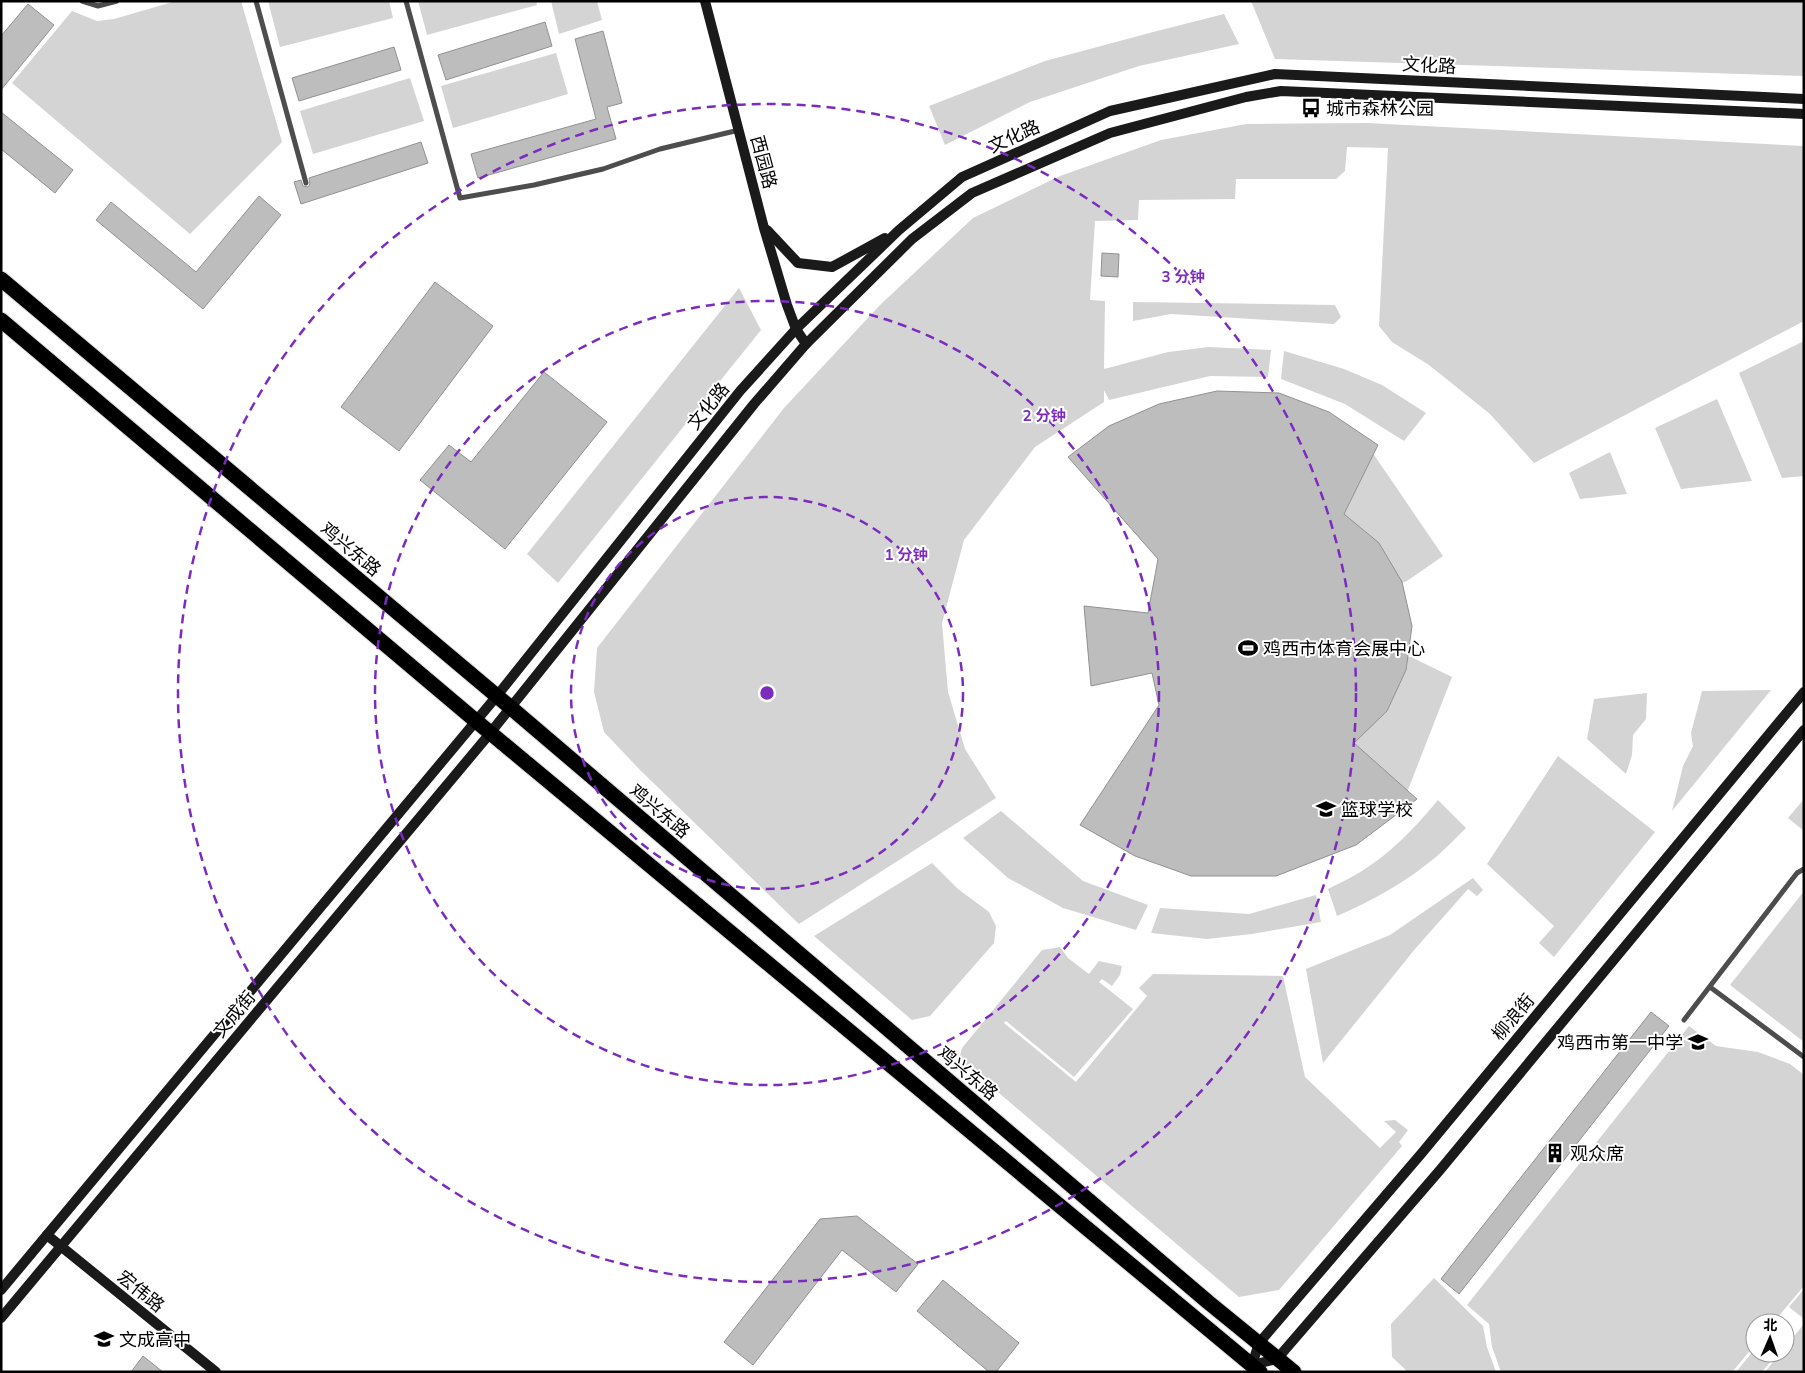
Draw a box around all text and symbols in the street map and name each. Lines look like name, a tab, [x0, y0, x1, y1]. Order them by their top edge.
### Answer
street label: 文化路	[1401, 52, 1457, 78]
bus stop icon: 城市森林公园	[1300, 97, 1322, 119]
place label: 城市森林公园	[1326, 97, 1434, 120]
street label: 文化路	[985, 115, 1043, 157]
street label: 西园路	[746, 133, 782, 191]
text: 3 分钟	[1161, 267, 1205, 286]
street label: 文化路	[682, 378, 734, 434]
text: 2 分钟	[1022, 406, 1066, 425]
street label: 鸡兴东路	[316, 517, 386, 581]
text: 1 分钟	[884, 545, 928, 564]
sports icon: 鸡西市体育会展中心	[1237, 637, 1259, 659]
place label: 鸡西市体育会展中心	[1263, 637, 1425, 660]
centre of rings	[758, 684, 776, 702]
street label: 鸡兴东路	[625, 779, 695, 843]
school or university icon: 篮球学校	[1315, 798, 1337, 820]
place label: 篮球学校	[1341, 798, 1413, 821]
street label: 文成街	[208, 986, 260, 1042]
street label: 柳浪街	[1487, 989, 1539, 1045]
place label: 鸡西市第一中学	[1557, 1031, 1683, 1054]
school or university icon: 鸡西市第一中学	[1687, 1031, 1709, 1053]
street label: 鸡兴东路	[933, 1041, 1003, 1105]
building icon: 观众席	[1544, 1142, 1566, 1164]
place label: 观众席	[1570, 1142, 1624, 1165]
street label: 宏伟路	[113, 1265, 169, 1317]
north arrow	[1745, 1313, 1795, 1363]
text: 北	[1763, 1316, 1778, 1334]
school or university icon: 文成高中	[93, 1328, 115, 1350]
place label: 文成高中	[119, 1328, 191, 1351]

